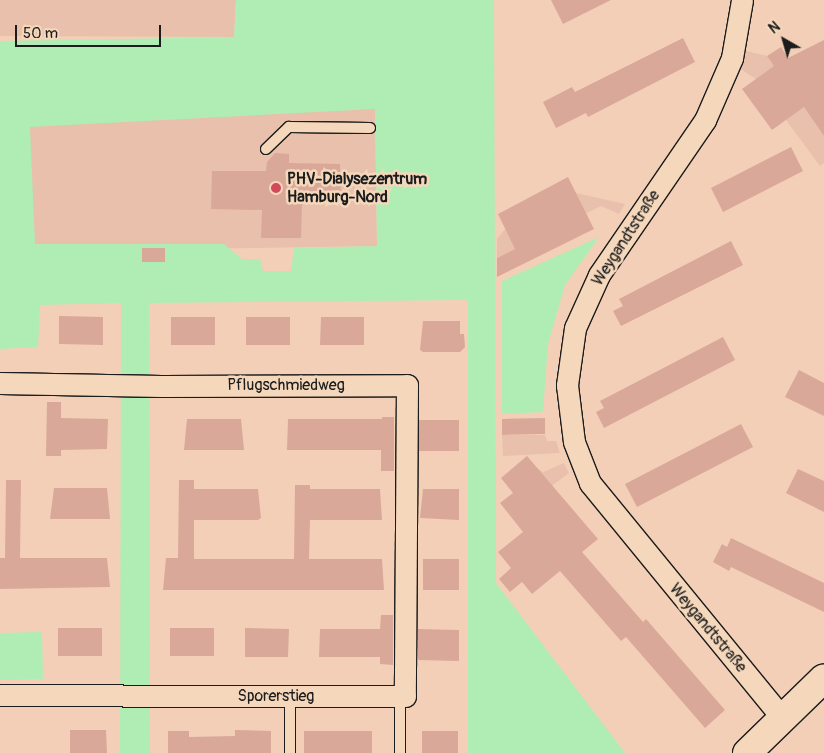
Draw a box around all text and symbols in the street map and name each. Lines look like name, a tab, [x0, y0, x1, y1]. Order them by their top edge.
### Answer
scale bar	[18, 15, 164, 47]
north arrow	[759, 15, 809, 65]
text: N	[765, 18, 783, 37]
text: 50 m	[23, 24, 58, 43]
place label: PHV-Dialysezentrum Hamburg-Nord	[287, 169, 427, 207]
marker: PHV-Dialysezentrum Hamburg-Nord	[269, 181, 283, 195]
street label: Weygandtstraße	[588, 187, 664, 289]
street label: Pflugschmiedweg	[227, 375, 345, 395]
street label: Weygandtstraße	[665, 580, 751, 676]
street label: Sporerstieg	[238, 686, 314, 706]

